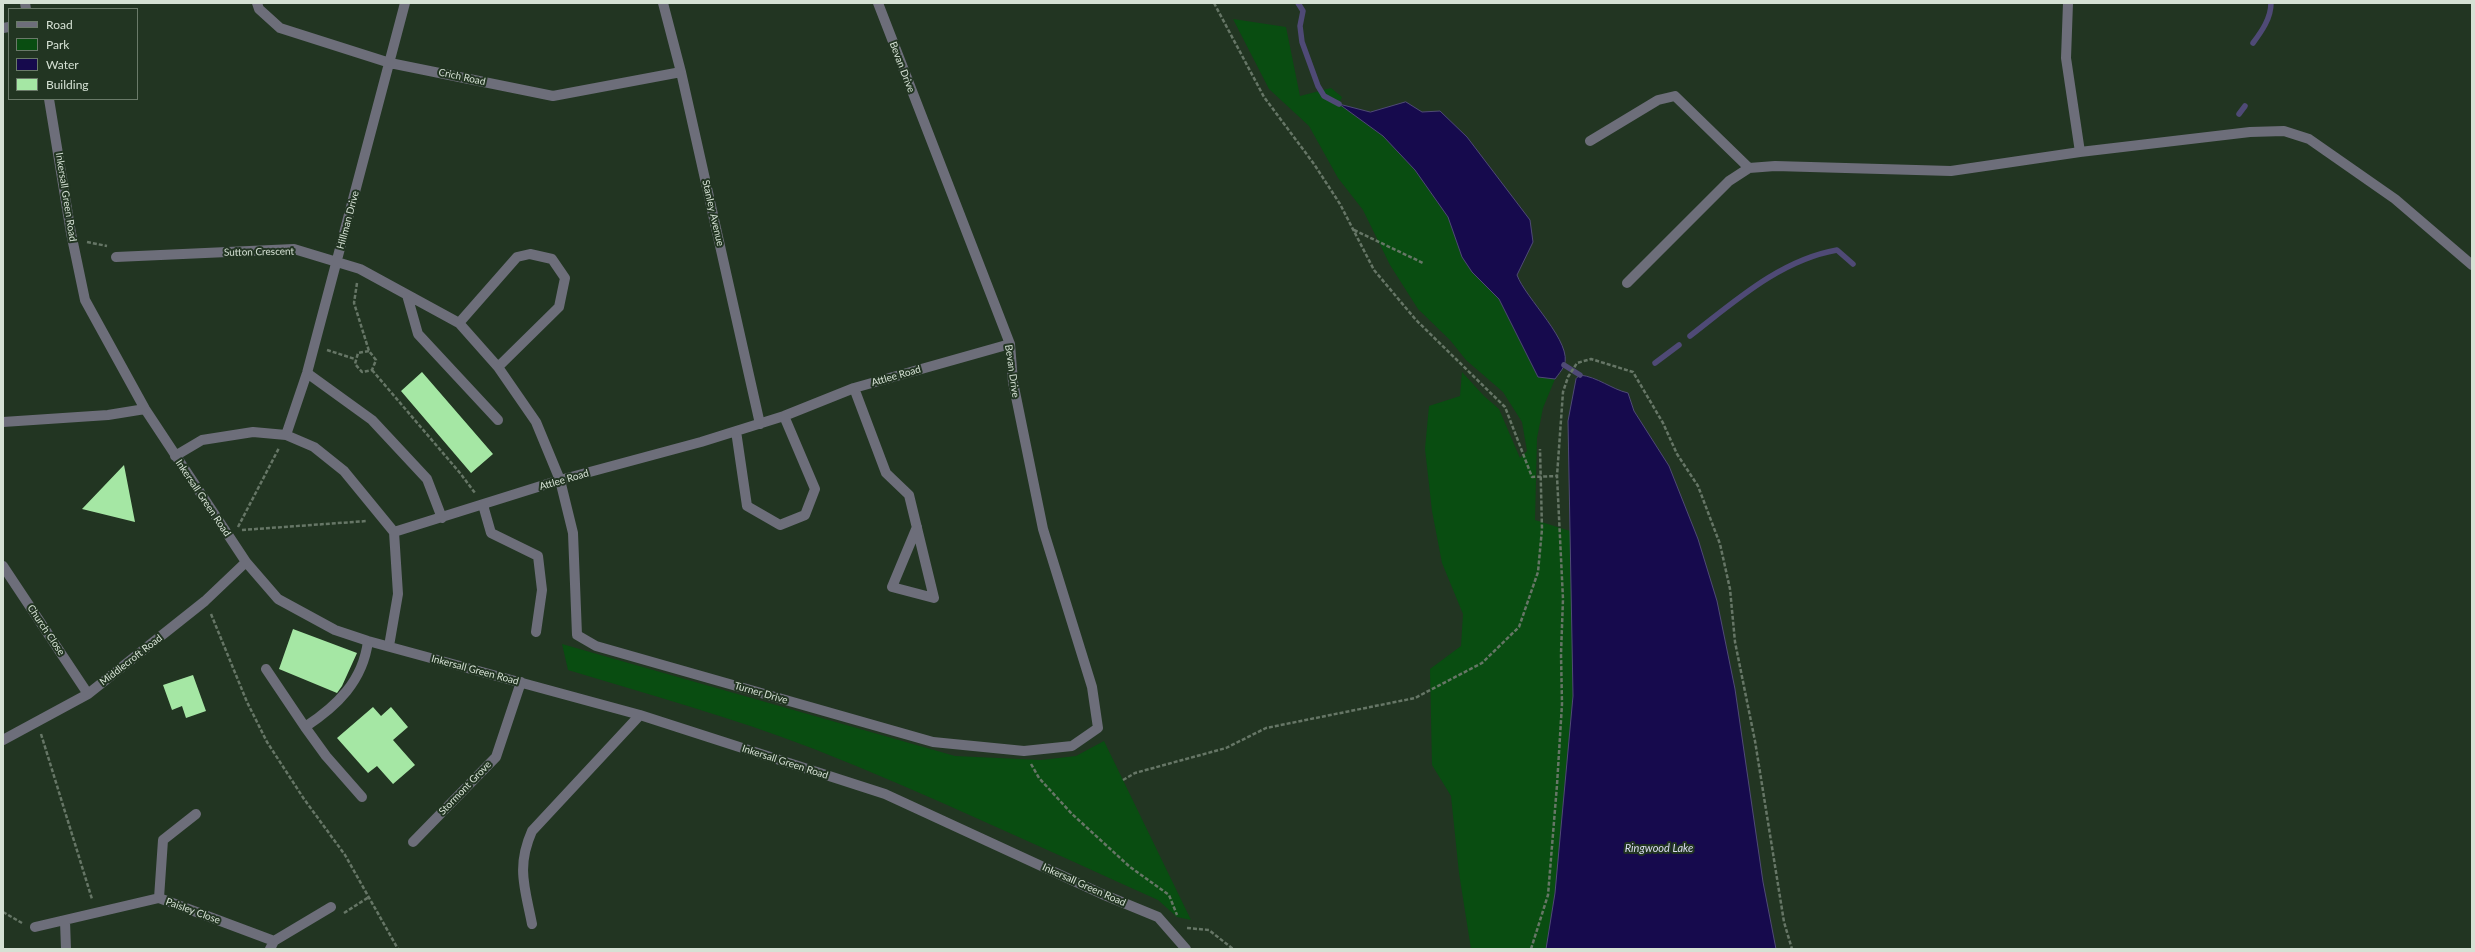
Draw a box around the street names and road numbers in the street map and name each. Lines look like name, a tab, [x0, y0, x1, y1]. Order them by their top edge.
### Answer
street label: Bevan Drive	[887, 40, 917, 94]
street label: Crich Road	[437, 66, 487, 88]
street label: Inkersall Green Road	[53, 152, 79, 242]
street label: Stanley Avenue	[700, 179, 726, 247]
street label: Hillman Drive	[334, 190, 362, 250]
street label: Sutton Crescent	[224, 245, 294, 259]
street label: Bevan Drive	[1002, 344, 1022, 398]
street label: Attlee Road	[870, 363, 922, 389]
street label: Inkersall Green Road	[173, 457, 233, 539]
street label: Attlee Road	[538, 467, 590, 493]
street label: Church Close	[25, 602, 67, 658]
street label: Middlecroft Road	[97, 632, 165, 688]
street label: Inkersall Green Road	[430, 653, 520, 687]
street label: Turner Drive	[733, 680, 789, 706]
street label: Inkersall Green Road	[740, 742, 830, 782]
street label: Stormont Grove	[436, 759, 494, 817]
street label: Inkersall Green Road	[1040, 861, 1128, 909]
street label: Paisley Close	[164, 896, 222, 926]

